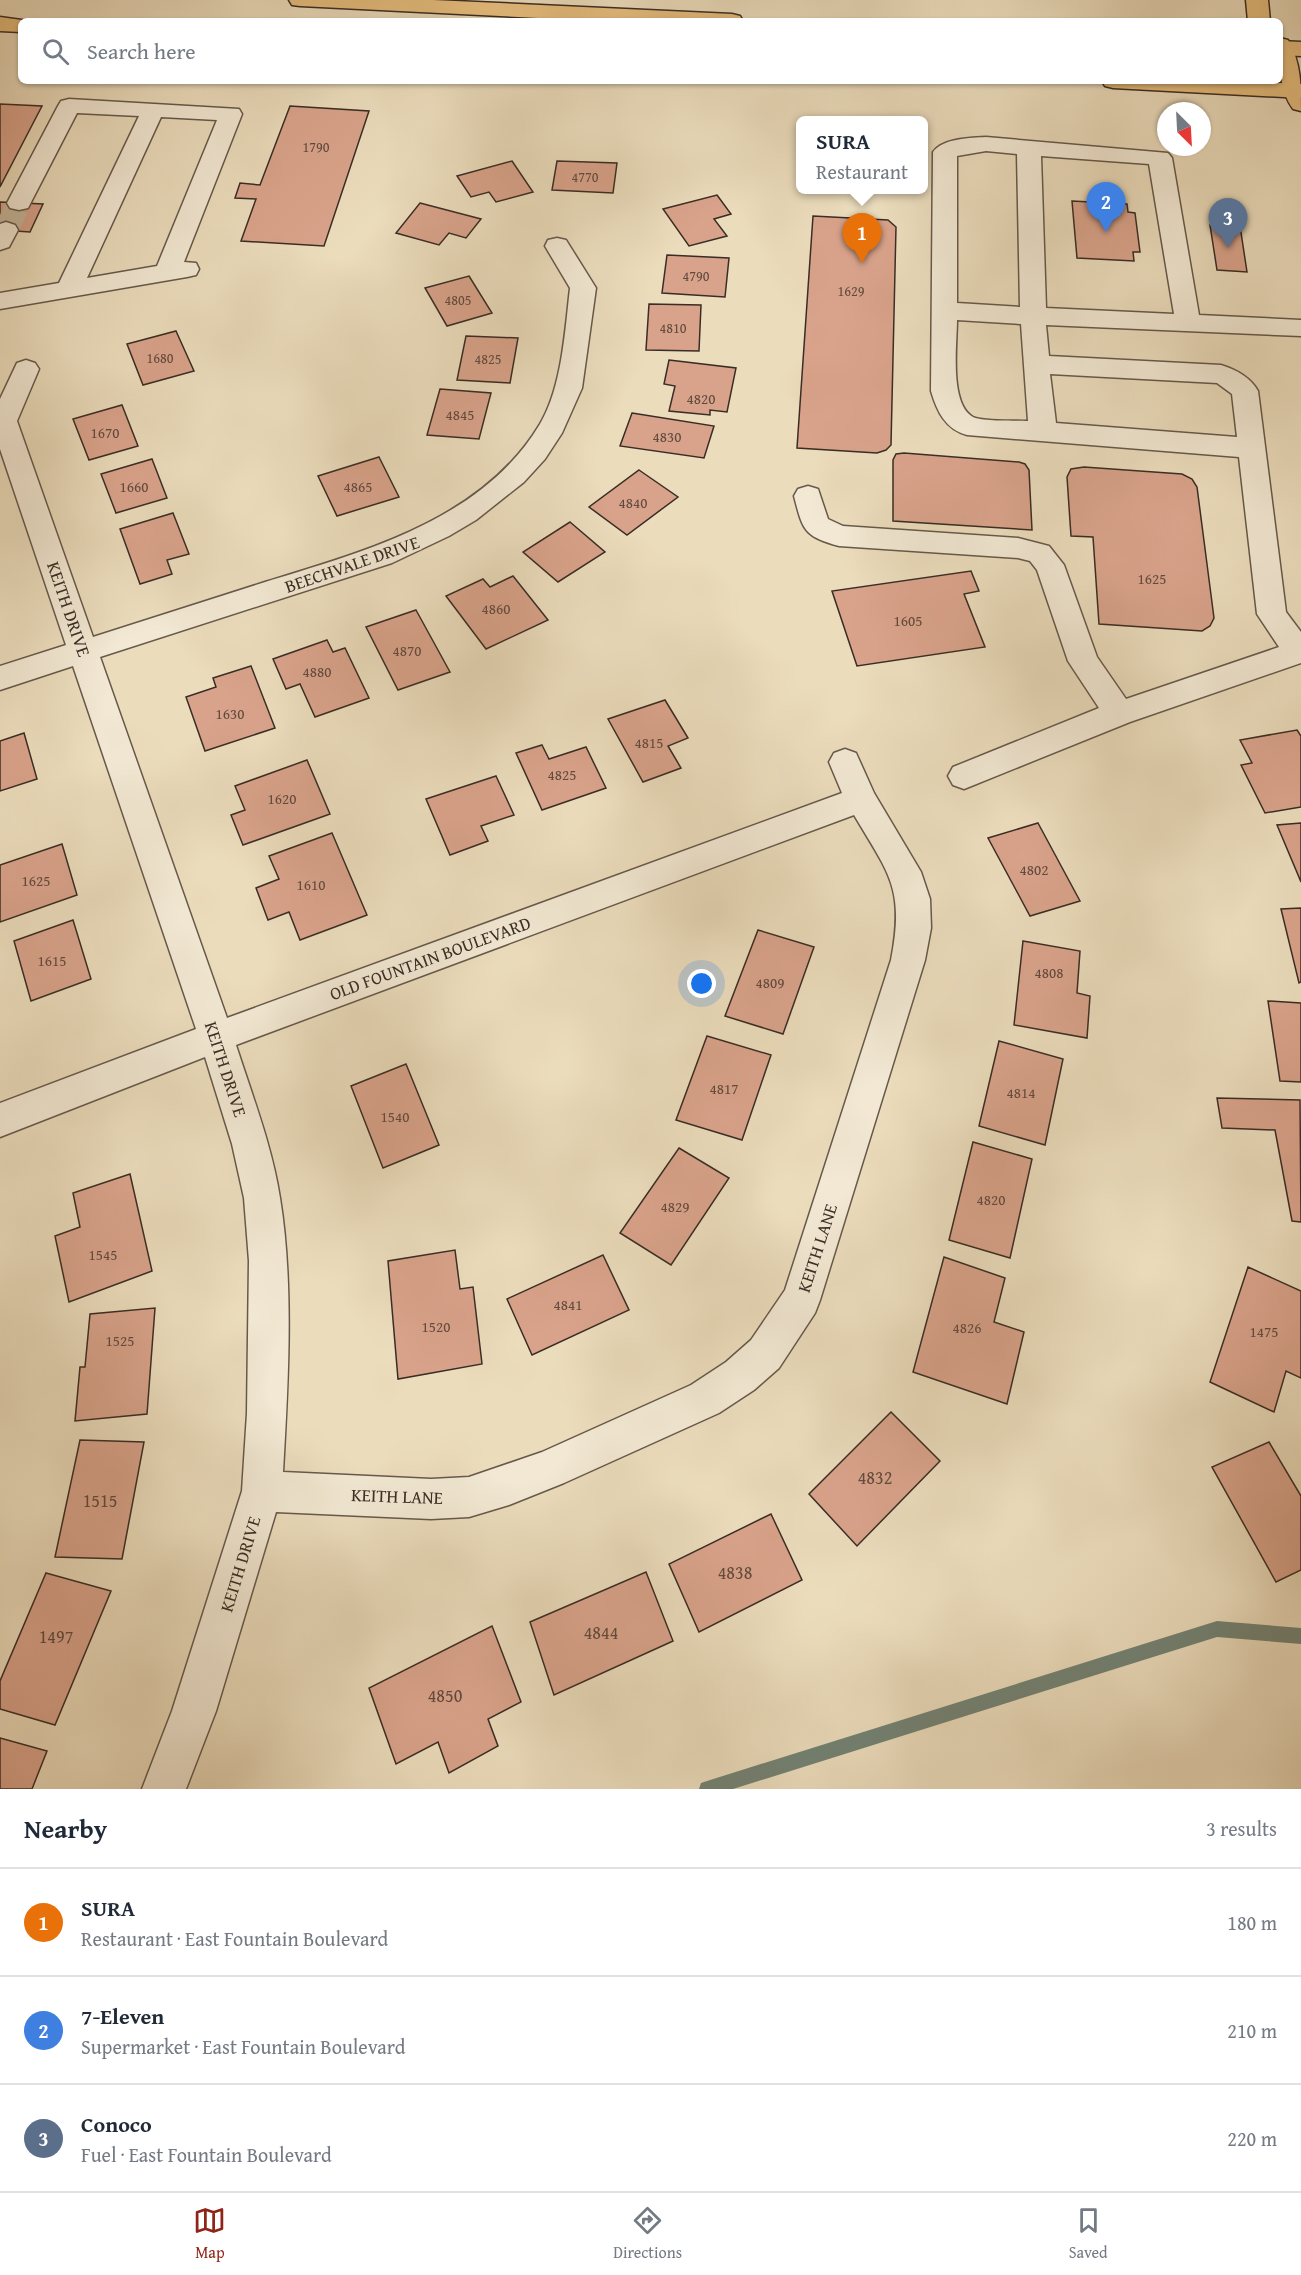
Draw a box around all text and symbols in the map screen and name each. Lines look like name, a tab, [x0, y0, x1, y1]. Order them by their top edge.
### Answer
search box	[18, 18, 1283, 84]
icon: search	[39, 35, 72, 68]
text: Search here	[87, 35, 196, 67]
north arrow	[1157, 102, 1211, 156]
popup	[796, 116, 928, 194]
text: SURA	[816, 125, 870, 157]
house number: 1790	[303, 137, 330, 157]
text: Restaurant	[816, 157, 908, 186]
house number: 4770	[572, 167, 599, 187]
pin: 2	[1086, 182, 1126, 232]
pin: 3	[1208, 198, 1248, 248]
pin: 1	[842, 214, 882, 263]
house number: 4790	[683, 266, 710, 286]
house number: 1629	[838, 281, 865, 301]
house number: 4805	[445, 290, 471, 310]
house number: 4810	[660, 318, 687, 338]
house number: 1680	[147, 348, 174, 368]
house number: 4825	[475, 349, 501, 369]
house number: 4820	[687, 388, 715, 409]
house number: 4845	[446, 404, 474, 425]
house number: 1670	[91, 422, 119, 443]
house number: 4830	[653, 426, 681, 447]
house number: 1660	[120, 476, 148, 497]
house number: 4865	[344, 476, 372, 497]
house number: 4840	[619, 492, 647, 513]
street label: BEECHVALE DRIVE	[281, 528, 423, 600]
street label: KEITH DRIVE	[40, 558, 98, 660]
house number: 1625	[1138, 568, 1166, 589]
house number: 4860	[482, 598, 510, 619]
house number: 1605	[894, 610, 922, 631]
house number: 4870	[393, 640, 421, 661]
house number: 4880	[303, 661, 331, 682]
house number: 1630	[216, 703, 244, 724]
house number: 4815	[635, 732, 663, 753]
house number: 4825	[548, 764, 576, 785]
house number: 1620	[268, 788, 296, 809]
house number: 4802	[1020, 859, 1048, 880]
house number: 1625	[22, 870, 50, 891]
house number: 1610	[297, 874, 325, 895]
street label: OLD FOUNTAIN BOULEVARD	[326, 909, 534, 1007]
house number: 1615	[38, 950, 66, 971]
house number: 4808	[1035, 962, 1063, 983]
your location	[687, 969, 716, 998]
house number: 4809	[756, 972, 784, 993]
street label: KEITH DRIVE	[198, 1018, 254, 1120]
house number: 4817	[710, 1078, 738, 1099]
house number: 4814	[1007, 1082, 1035, 1103]
house number: 1540	[381, 1106, 409, 1127]
house number: 4820	[977, 1189, 1005, 1210]
house number: 4829	[661, 1196, 689, 1217]
street label: KEITH LANE	[790, 1200, 844, 1296]
house number: 1545	[89, 1244, 117, 1265]
house number: 4841	[554, 1294, 582, 1315]
house number: 1520	[422, 1316, 450, 1337]
house number: 4826	[953, 1317, 981, 1338]
house number: 1475	[1250, 1321, 1278, 1342]
house number: 1525	[106, 1330, 134, 1351]
house number: 4832	[858, 1464, 892, 1491]
street label: KEITH LANE	[351, 1481, 443, 1511]
house number: 1515	[83, 1487, 117, 1514]
street label: KEITH DRIVE	[213, 1513, 267, 1615]
house number: 4838	[718, 1559, 752, 1586]
house number: 4844	[584, 1619, 618, 1646]
house number: 1497	[39, 1623, 73, 1650]
house number: 4850	[428, 1682, 463, 1709]
text: Nearby	[24, 1809, 107, 1848]
text: 3 results	[1206, 1814, 1277, 1843]
text: SURA	[81, 1892, 135, 1924]
text: 1	[38, 1908, 49, 1937]
text: 180 m	[1227, 1908, 1277, 1937]
text: Restaurant · East Fountain Boulevard	[81, 1924, 388, 1953]
text: 7-Eleven	[81, 2000, 164, 2032]
text: 2	[38, 2016, 49, 2045]
text: 210 m	[1227, 2016, 1277, 2045]
text: Supermarket · East Fountain Boulevard	[81, 2032, 405, 2061]
text: Conoco	[81, 2108, 152, 2140]
text: 3	[38, 2124, 49, 2153]
text: 220 m	[1227, 2124, 1277, 2153]
text: Fuel · East Fountain Boulevard	[81, 2140, 332, 2169]
tab: Map	[193, 2204, 226, 2264]
tab: Directions	[613, 2204, 682, 2264]
tab: Saved	[1069, 2204, 1108, 2264]

